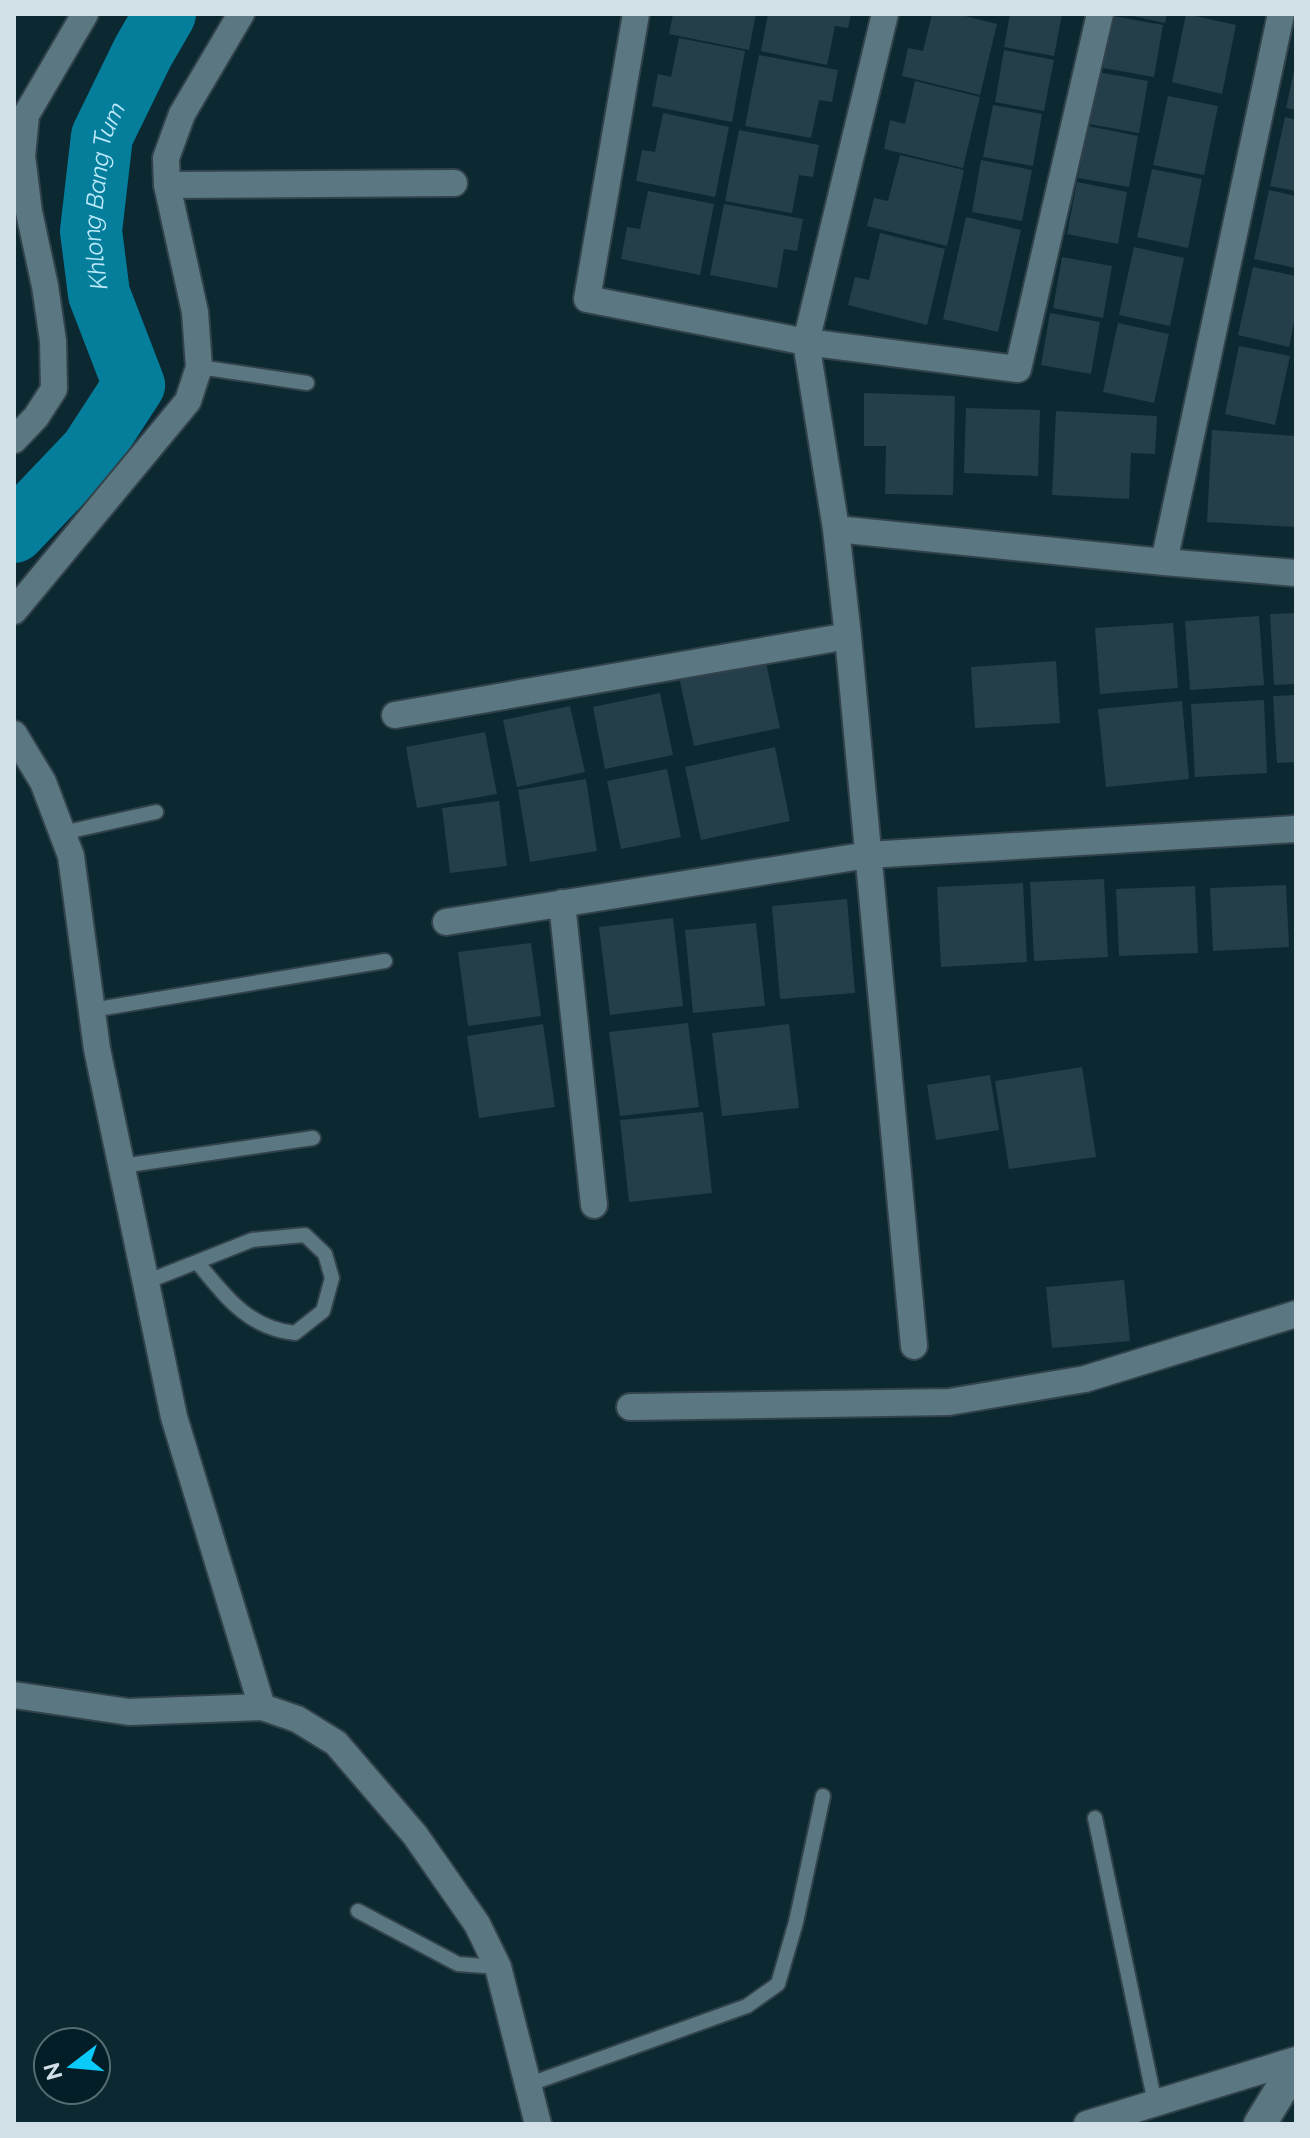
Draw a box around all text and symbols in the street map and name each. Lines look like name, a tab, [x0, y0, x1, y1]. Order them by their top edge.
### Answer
water label: Khlong Bang Tum	[76, 97, 131, 292]
north arrow	[32, 2026, 112, 2106]
text: N	[38, 2060, 68, 2083]

